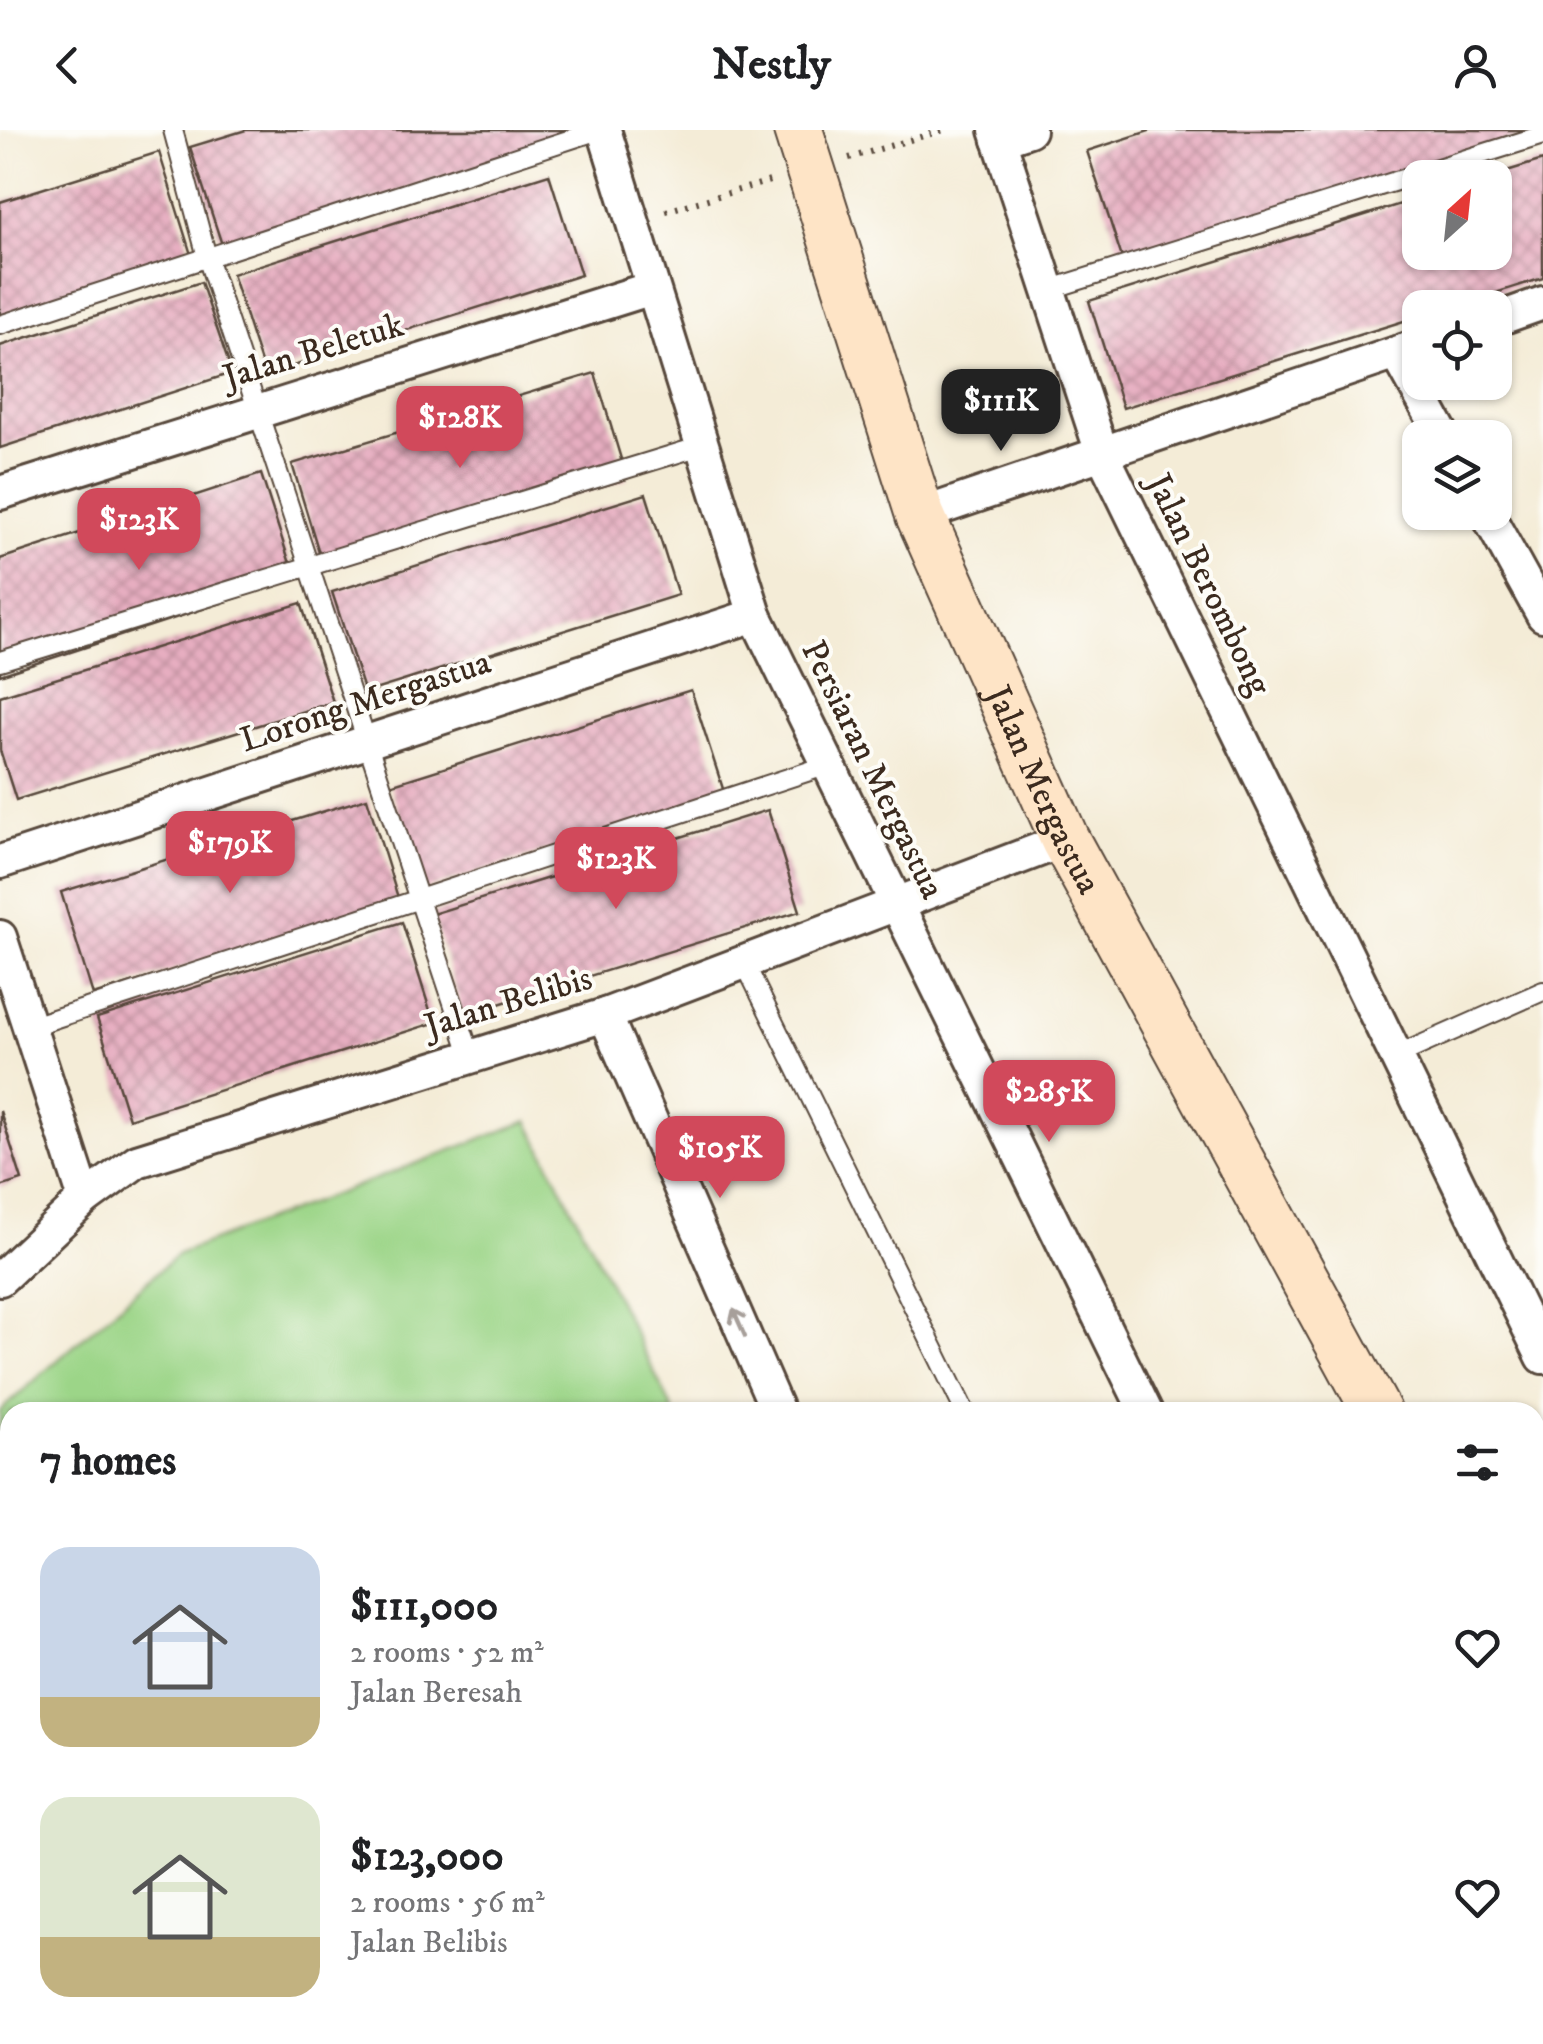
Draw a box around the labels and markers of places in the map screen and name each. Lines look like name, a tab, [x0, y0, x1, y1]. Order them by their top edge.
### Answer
pin: $111K	[931, 369, 1071, 454]
pin: $128K	[390, 386, 530, 471]
pin: $123K	[69, 488, 209, 573]
pin: $179K	[160, 811, 300, 896]
pin: $123K	[546, 827, 686, 912]
pin: $285K	[979, 1060, 1119, 1145]
pin: $105K	[650, 1116, 790, 1201]

